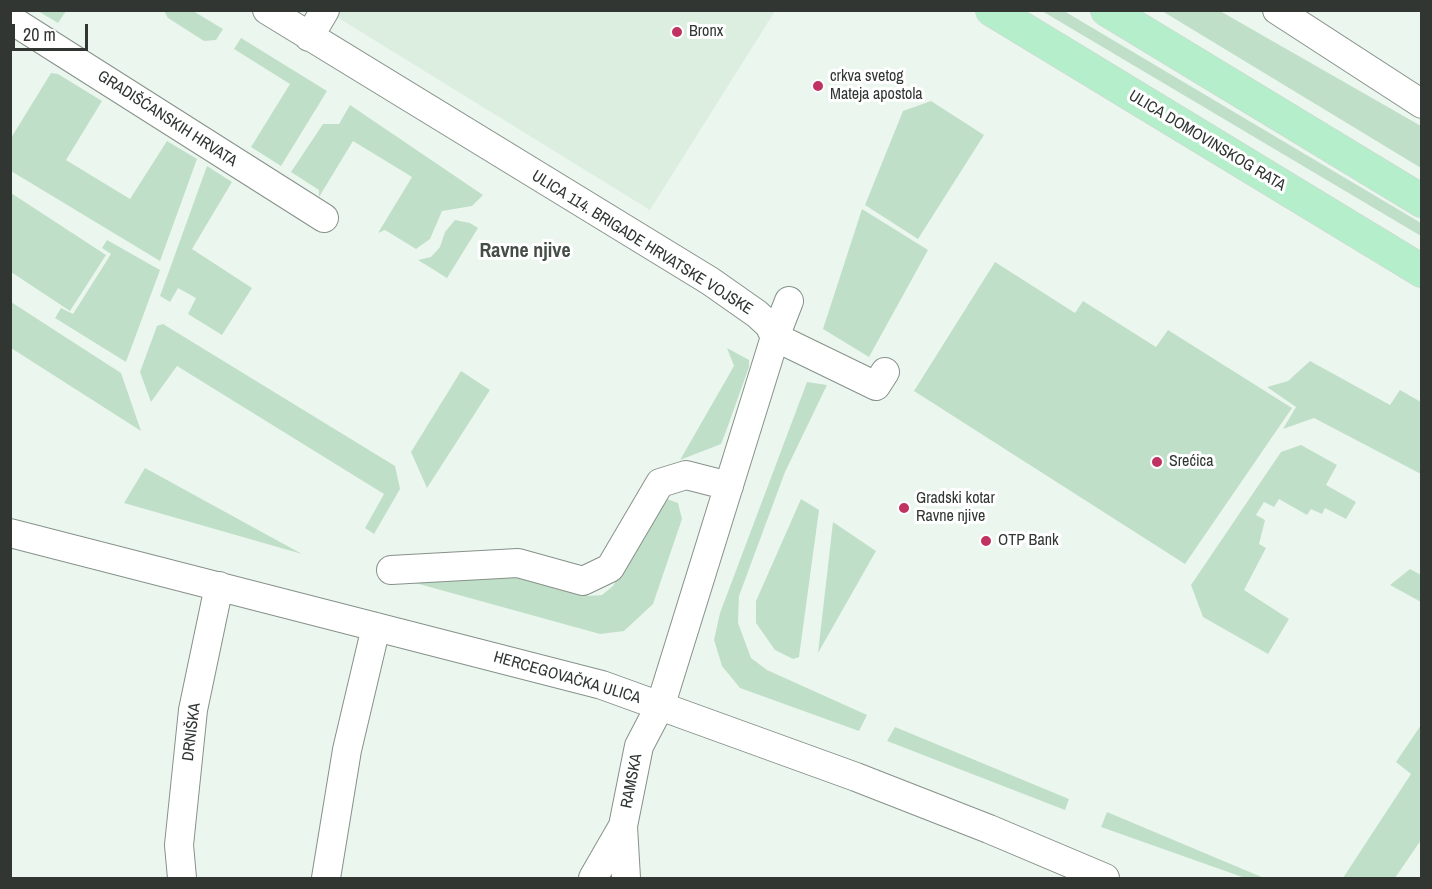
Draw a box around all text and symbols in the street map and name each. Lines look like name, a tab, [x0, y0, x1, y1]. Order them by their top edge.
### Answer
scale bar	[15, 12, 92, 50]
text: 20 m	[23, 22, 56, 47]
place label: Bronx	[689, 22, 723, 42]
marker: Bronx	[670, 25, 684, 39]
street label: GRADIŠĆANSKIH HRVATA	[94, 67, 240, 171]
place label: crkva svetog Mateja apostola	[830, 67, 923, 105]
marker: crkva svetog Mateja apostola	[811, 79, 825, 93]
street label: ULICA DOMOVINSKOG RATA	[1125, 87, 1289, 195]
street label: ULICA 114. BRIGADE HRVATSKE VOJSKE	[528, 167, 756, 319]
district label: Ravne njive	[479, 240, 571, 264]
place label: Srećica	[1169, 452, 1213, 472]
marker: Srećica	[1150, 455, 1164, 469]
place label: Gradski kotar Ravne njive	[916, 489, 995, 527]
marker: Gradski kotar Ravne njive	[897, 501, 911, 515]
place label: OTP Bank	[998, 531, 1059, 551]
marker: OTP Bank	[979, 534, 993, 548]
street label: HERCEGOVAČKA ULICA	[491, 648, 643, 708]
street label: DRNIŠKA	[179, 702, 205, 762]
street label: RAMSKA	[617, 752, 647, 810]

